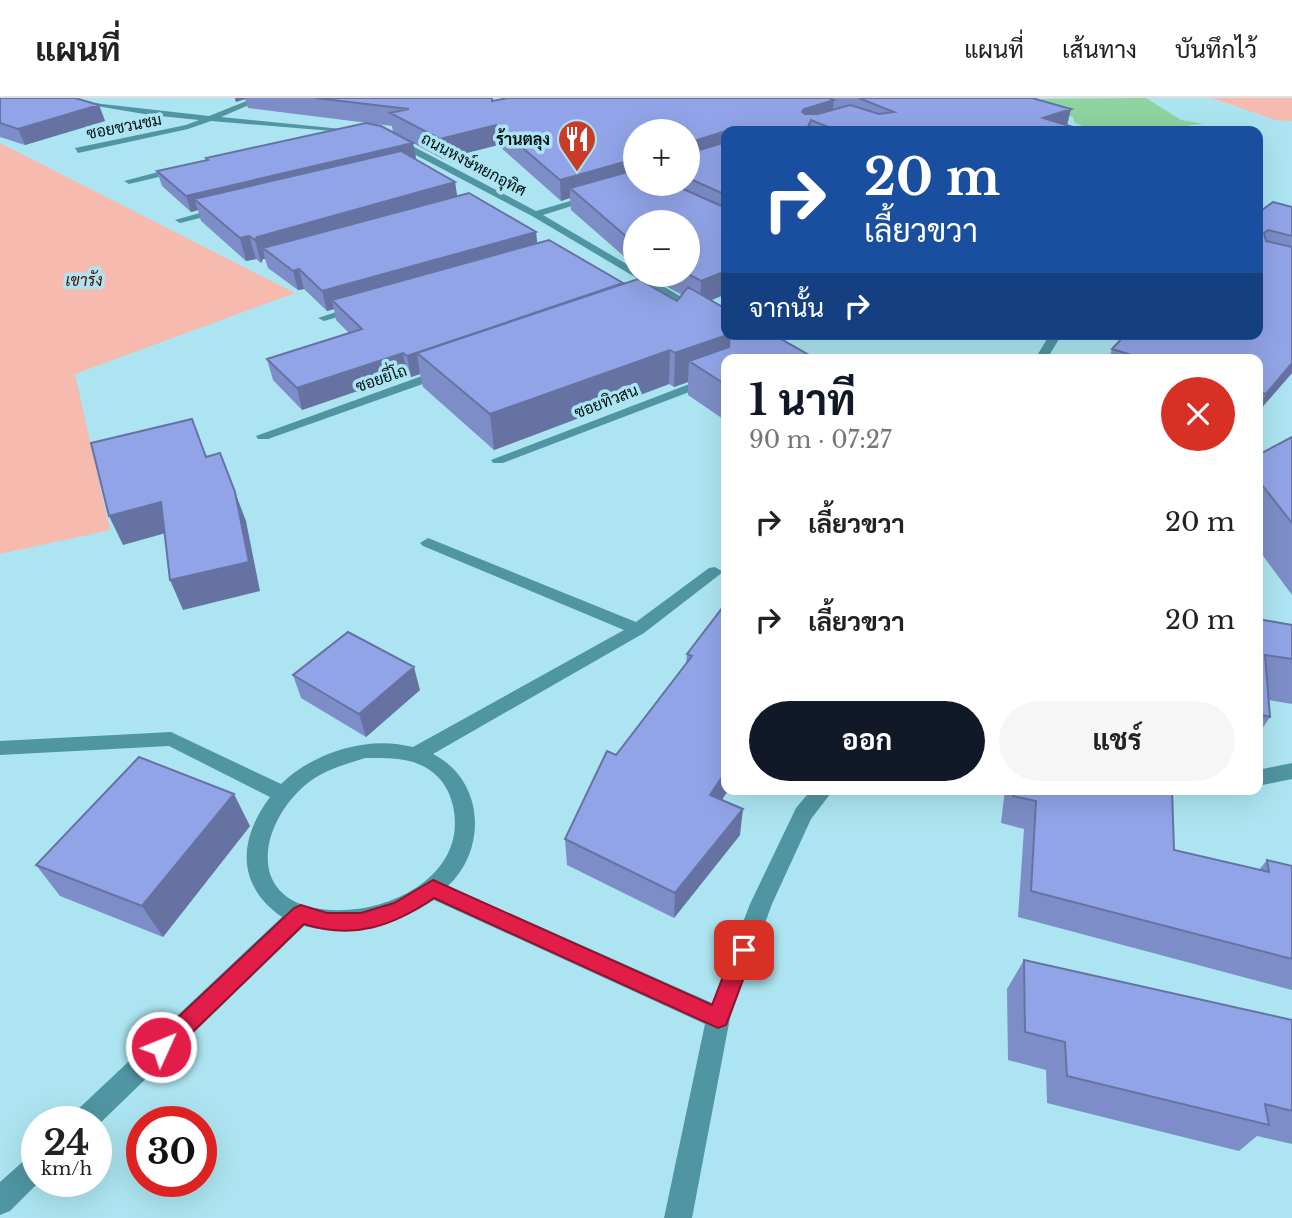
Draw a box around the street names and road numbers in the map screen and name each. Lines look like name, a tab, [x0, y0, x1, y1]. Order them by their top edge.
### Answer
street label: ซอยชวนชม	[85, 109, 163, 143]
street label: ถนนหงษ์หยกอุทิศ	[417, 126, 531, 202]
street label: ซอยยี่โถ	[351, 356, 409, 396]
street label: ซอยทิวสน	[571, 380, 641, 422]

